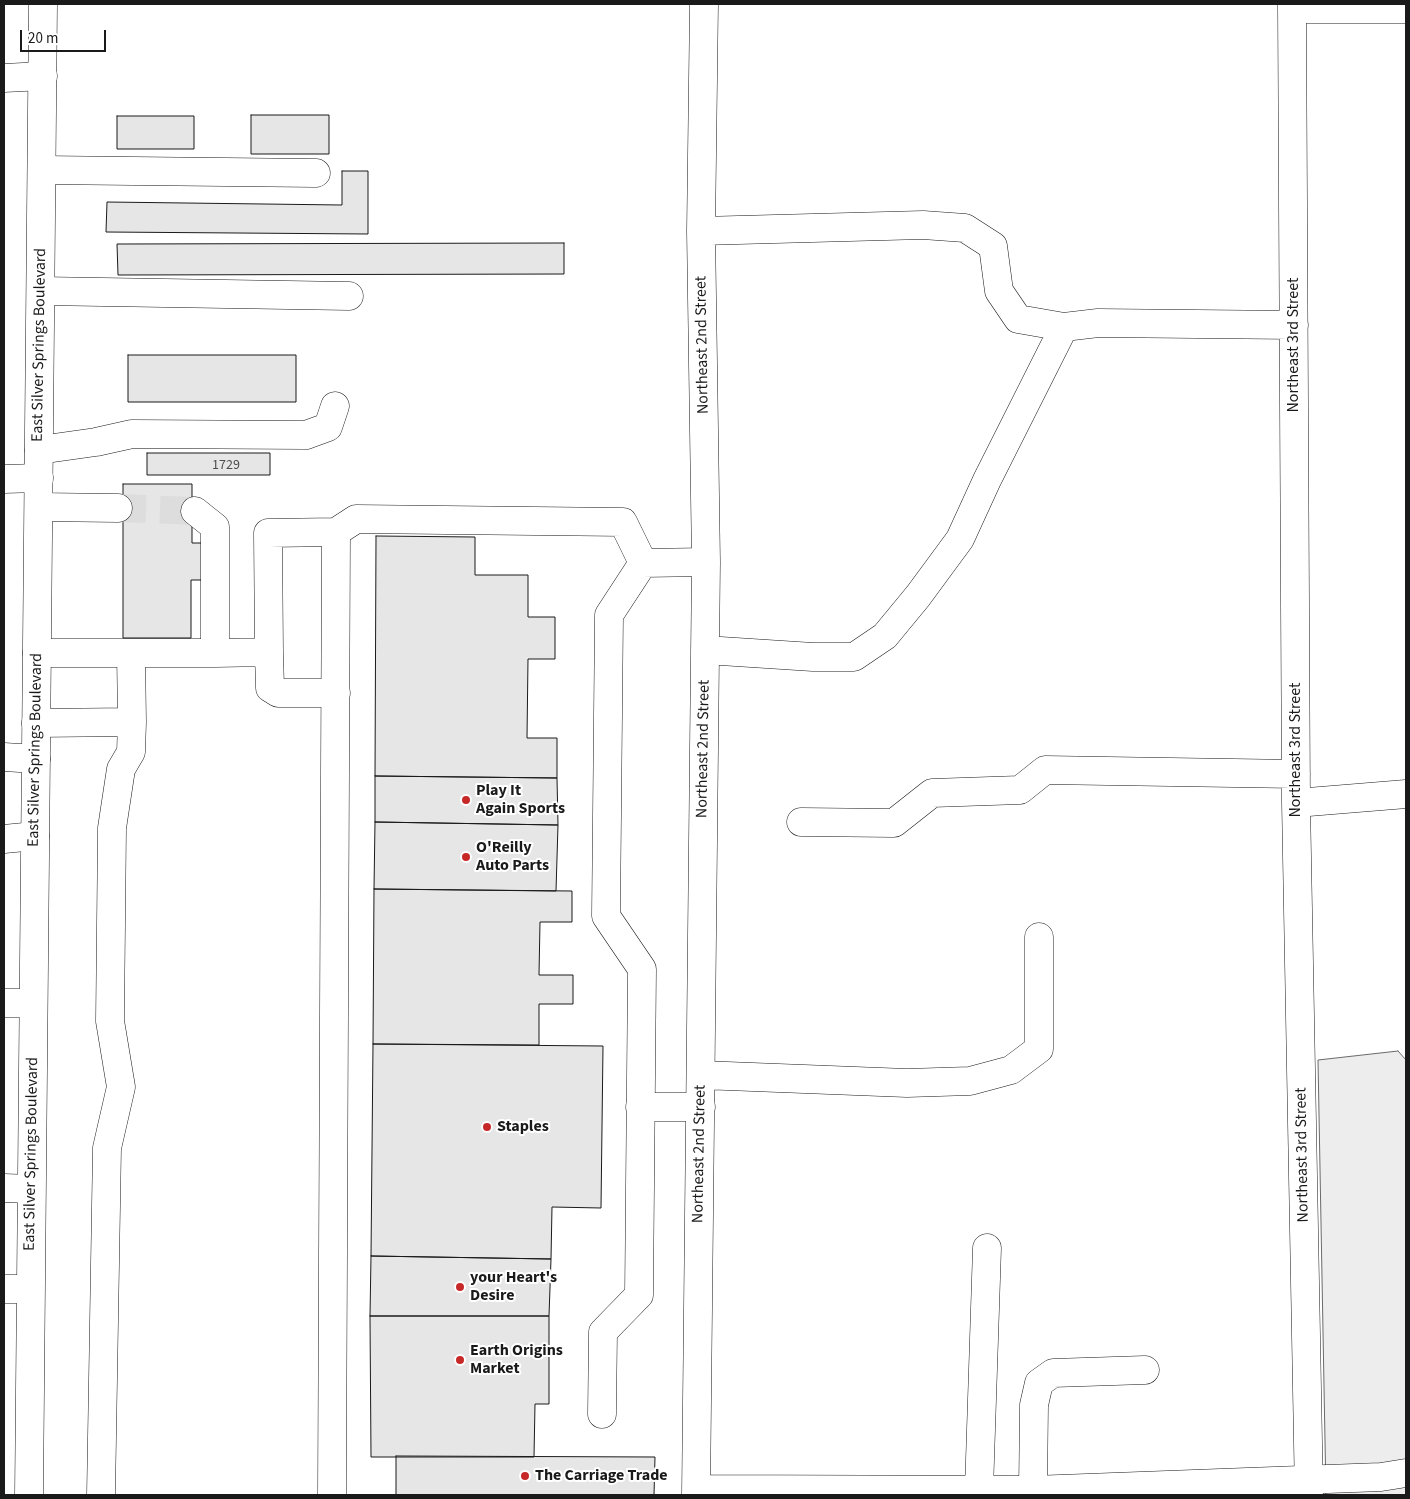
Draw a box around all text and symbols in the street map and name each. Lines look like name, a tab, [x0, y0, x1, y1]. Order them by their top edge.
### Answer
scale bar	[22, 20, 109, 52]
text: 20 m	[28, 28, 58, 49]
street label: East Silver Springs Boulevard	[29, 248, 51, 442]
street label: Northeast 2nd Street	[692, 276, 714, 414]
street label: Northeast 3rd Street	[1284, 278, 1304, 412]
house number: 1729	[212, 458, 240, 474]
street label: East Silver Springs Boulevard	[25, 653, 47, 847]
street label: Northeast 2nd Street	[693, 680, 715, 818]
street label: Northeast 3rd Street	[1286, 683, 1306, 817]
place label: Play It Again Sports	[476, 781, 565, 819]
marker: Play It Again Sports	[460, 794, 472, 806]
place label: O'Reilly Auto Parts	[476, 838, 549, 876]
marker: O'Reilly Auto Parts	[460, 851, 472, 863]
street label: East Silver Springs Boulevard	[21, 1057, 43, 1251]
street label: Northeast 2nd Street	[689, 1085, 711, 1223]
street label: Northeast 3rd Street	[1292, 1087, 1314, 1223]
place label: Staples	[497, 1117, 549, 1137]
marker: Staples	[481, 1121, 493, 1133]
place label: your Heart's Desire	[470, 1268, 557, 1306]
marker: your Heart's Desire	[454, 1281, 466, 1293]
place label: Earth Origins Market	[470, 1341, 563, 1379]
marker: Earth Origins Market	[454, 1354, 466, 1366]
place label: The Carriage Trade	[535, 1466, 668, 1486]
marker: The Carriage Trade	[519, 1470, 531, 1482]

